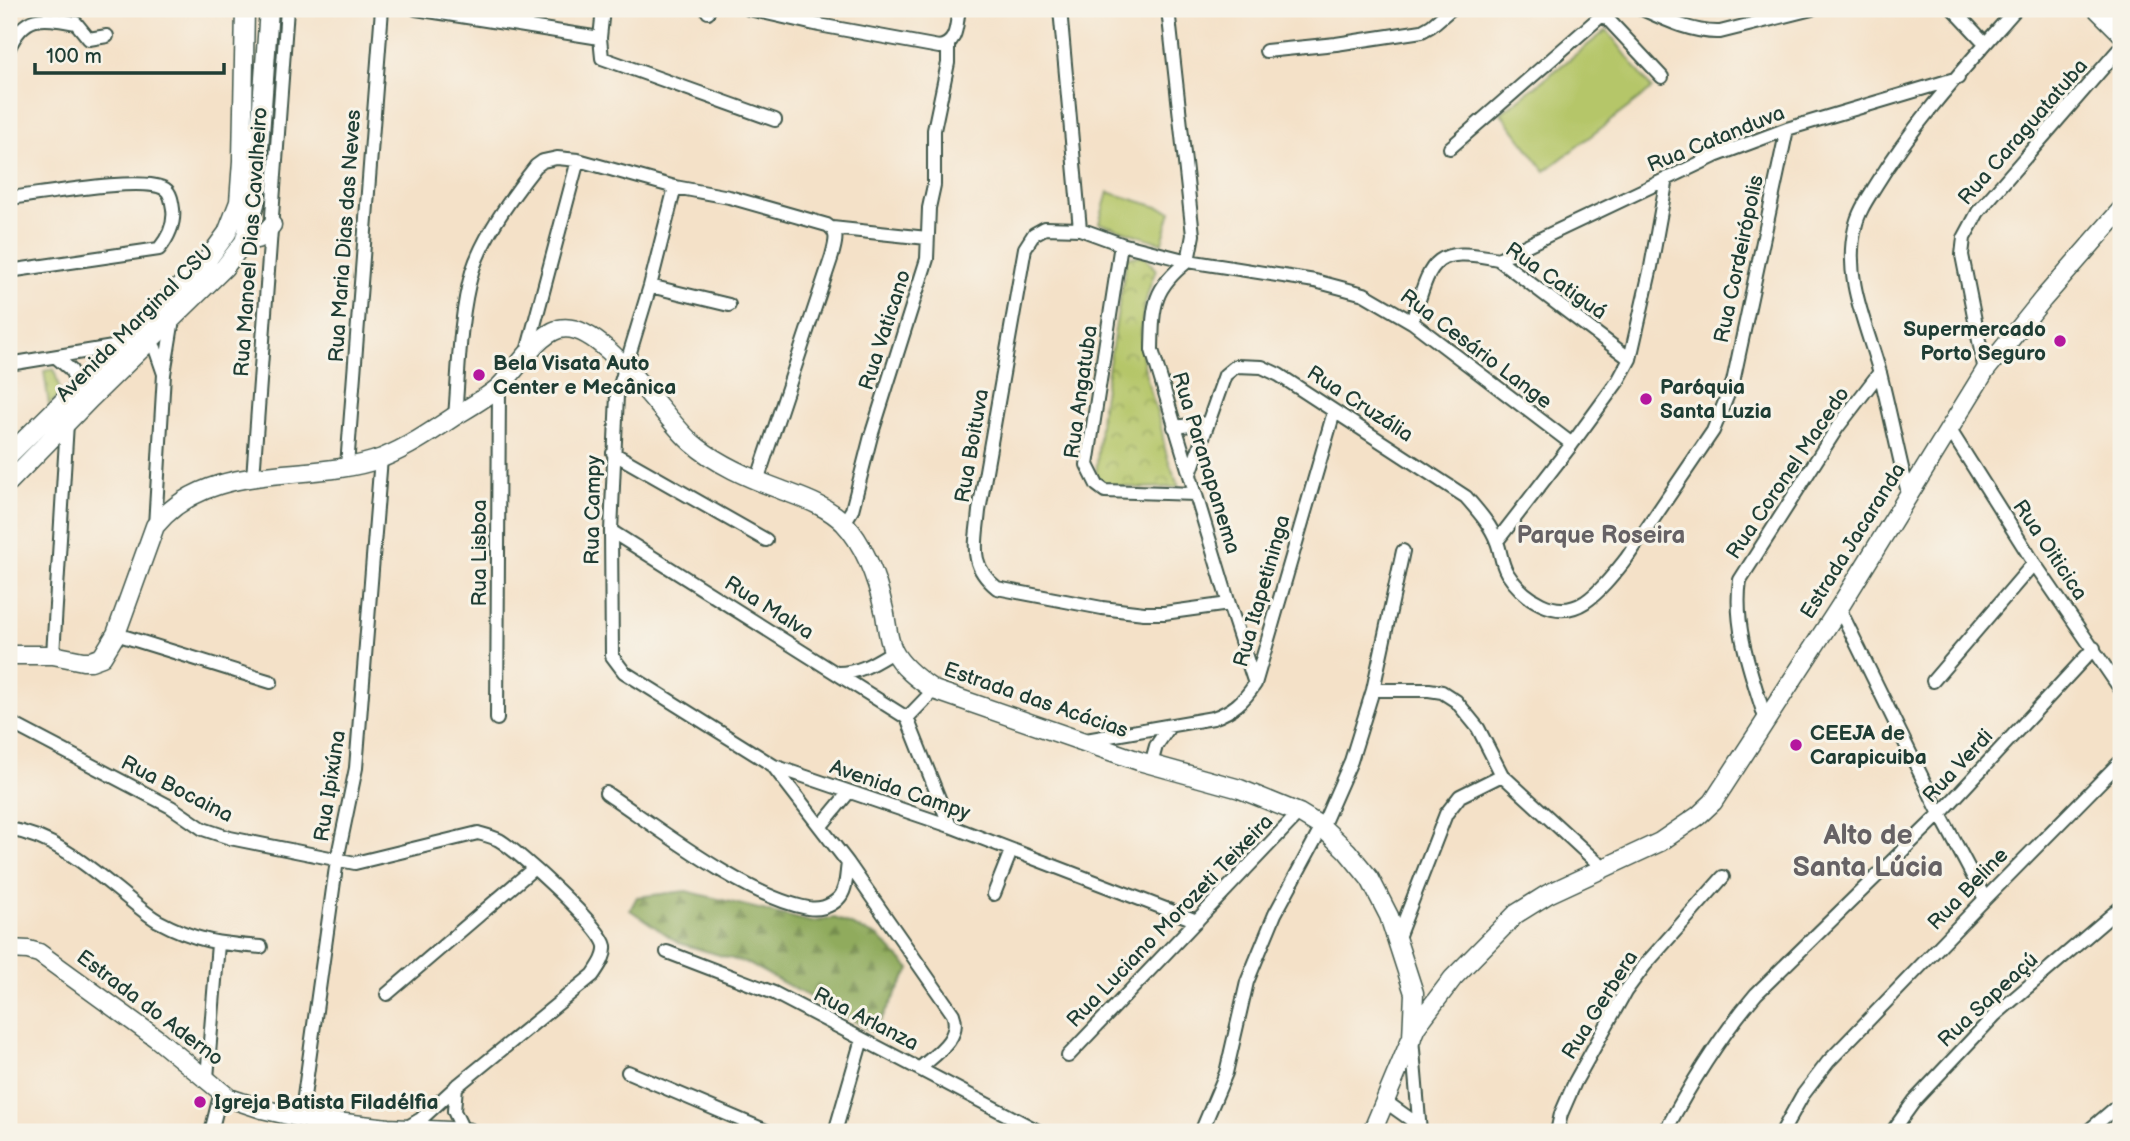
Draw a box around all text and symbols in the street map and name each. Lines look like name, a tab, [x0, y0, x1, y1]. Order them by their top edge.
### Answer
scale bar	[35, 32, 224, 76]
text: 100 m	[46, 44, 102, 69]
street label: Rua Caraguatatuba	[1953, 54, 2093, 210]
street label: Rua Catanduva	[1644, 100, 1788, 178]
street label: Rua Manoel Dias Cavalheiro	[229, 106, 273, 378]
street label: Rua Maria Dias das Neves	[324, 109, 366, 363]
street label: Rua Cordeirópolis	[1709, 173, 1769, 345]
street label: Rua Catiguá	[1500, 237, 1612, 325]
street label: Avenida Marginal CSU	[51, 239, 219, 407]
street label: Rua Vaticano	[854, 267, 916, 393]
street label: Rua Cesário Lange	[1395, 284, 1557, 414]
place label: Supermercado Porto Seguro	[1903, 317, 2046, 366]
street label: Rua Angatuba	[1059, 324, 1103, 460]
marker: Supermercado Porto Seguro	[2052, 333, 2068, 349]
place label: Bela Visata Auto Center e Mecânica	[493, 351, 676, 400]
street label: Rua Cruzália	[1302, 360, 1418, 448]
marker: Bela Visata Auto Center e Mecânica	[471, 367, 487, 383]
street label: Rua Paranapanema	[1166, 369, 1246, 557]
place label: Paróquia Santa Luzia	[1660, 375, 1772, 424]
street label: Rua Coronel Macedo	[1721, 382, 1855, 564]
street label: Rua Boituva	[950, 387, 994, 505]
marker: Paróquia Santa Luzia	[1638, 391, 1654, 407]
street label: Rua Campy	[580, 454, 606, 565]
street label: Estrada Jacaranda	[1795, 459, 1911, 623]
street label: Rua Oiticica	[2007, 495, 2093, 605]
street label: Rua Lisboa	[467, 499, 492, 607]
street label: Rua Itapetininga	[1228, 512, 1296, 670]
district label: Parque Roseira	[1517, 521, 1685, 550]
street label: Rua Malva	[720, 571, 818, 645]
street label: Estrada das Acácias	[941, 657, 1131, 743]
place label: CEEJA de Carapicuiba	[1810, 721, 1927, 770]
street label: Rua Verdi	[1918, 724, 1998, 808]
street label: Rua Ipixúna	[309, 729, 351, 843]
marker: CEEJA de Carapicuiba	[1788, 737, 1804, 753]
street label: Rua Bocaina	[117, 750, 237, 828]
street label: Avenida Campy	[827, 754, 974, 826]
street label: Rua Luciano Morozeti Teixeira	[1062, 809, 1278, 1033]
district label: Alto de Santa Lúcia	[1793, 819, 1943, 884]
street label: Rua Beline	[1923, 843, 2013, 935]
street label: Estrada do Aderno	[72, 945, 228, 1071]
street label: Rua Gerbera	[1557, 946, 1643, 1064]
street label: Rua Sapeaçú	[1933, 947, 2043, 1053]
street label: Rua Arlanza	[809, 982, 923, 1056]
place label: Igreja Batista Filadélfia	[214, 1090, 439, 1115]
marker: Igreja Batista Filadélfia	[192, 1094, 208, 1110]

